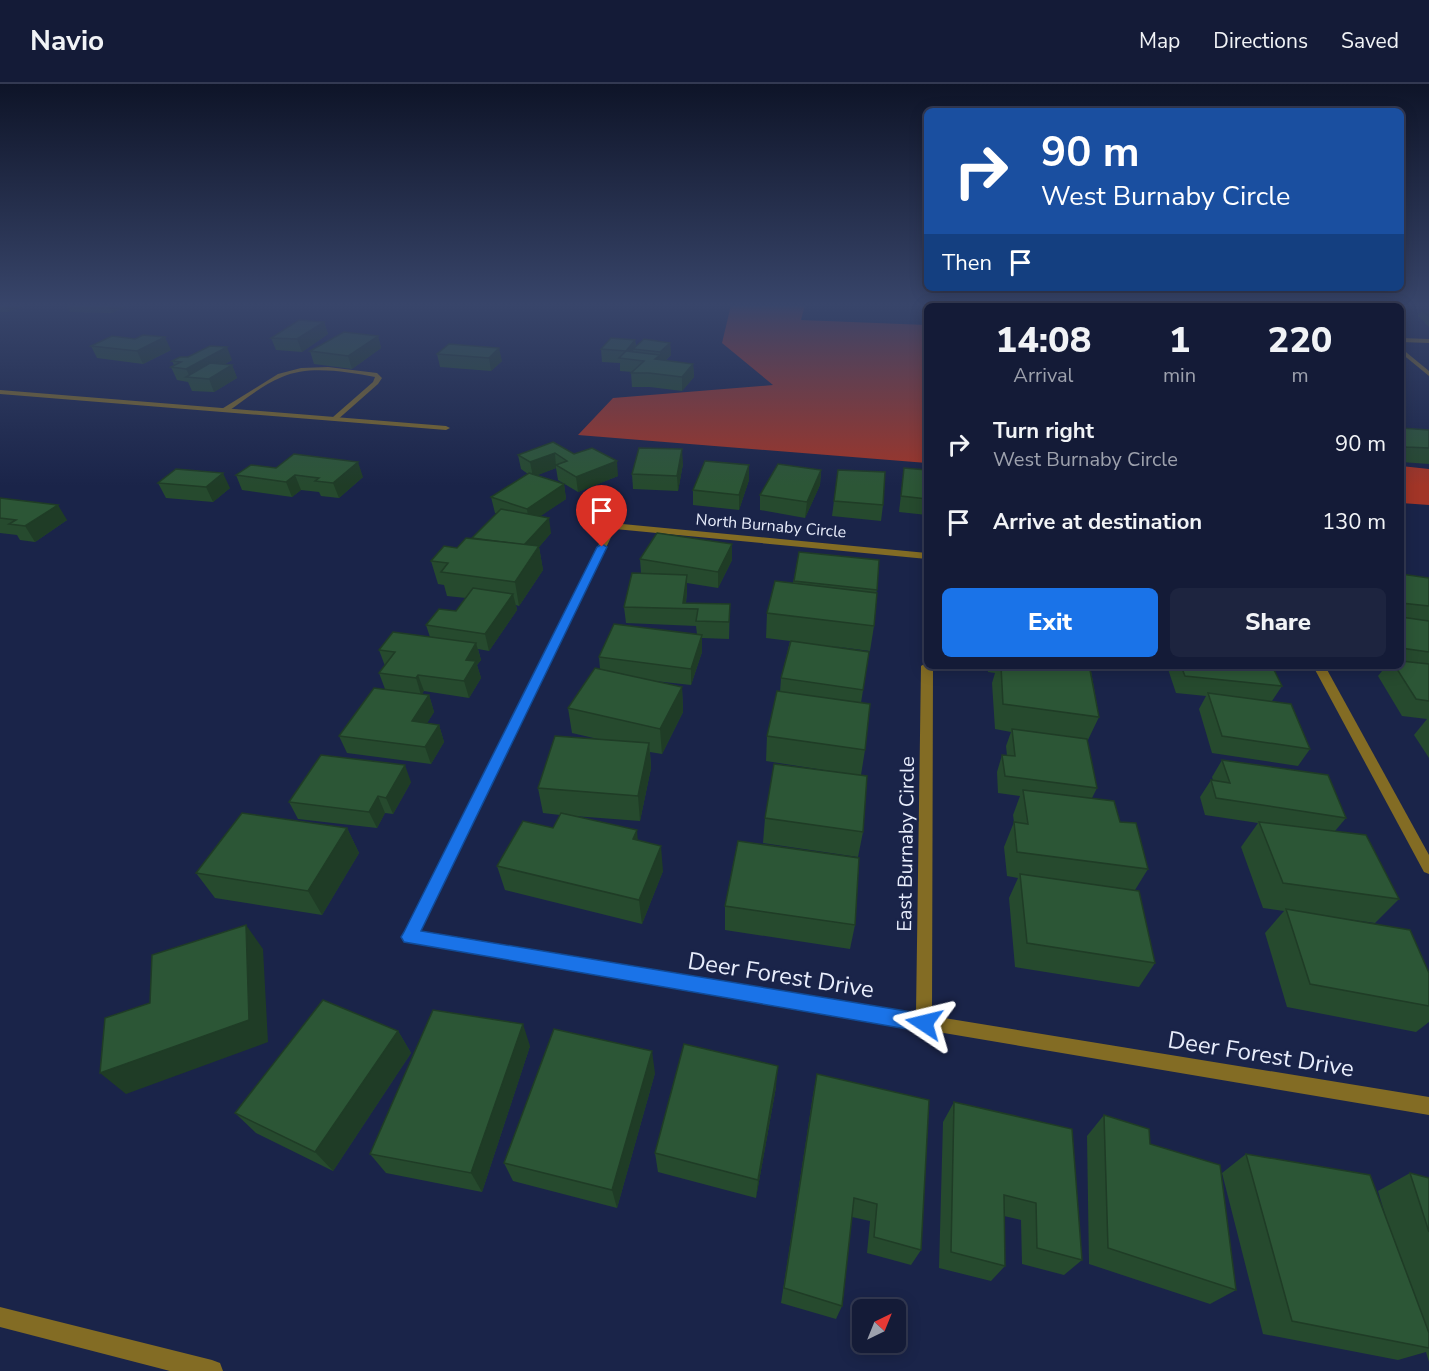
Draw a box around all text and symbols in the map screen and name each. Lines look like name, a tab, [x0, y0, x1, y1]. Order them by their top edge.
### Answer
text: Navio	[30, 22, 104, 60]
text: Map	[1139, 27, 1180, 55]
text: Directions	[1213, 27, 1308, 55]
text: Saved	[1341, 27, 1399, 55]
text: 90 m	[1041, 124, 1140, 181]
icon: right	[942, 132, 1020, 210]
text: West Burnaby Circle	[1041, 178, 1290, 215]
icon: arrive	[1004, 246, 1037, 279]
text: Then	[942, 248, 992, 278]
text: 14:08	[996, 316, 1091, 365]
text: 1	[1169, 316, 1190, 365]
text: 220	[1268, 316, 1332, 365]
text: Arrival	[1013, 362, 1074, 389]
text: min	[1163, 362, 1196, 389]
text: m	[1291, 362, 1309, 389]
text: Turn right	[993, 416, 1094, 446]
icon: right	[942, 428, 975, 461]
text: 90 m	[1335, 429, 1386, 459]
text: West Burnaby Circle	[993, 446, 1178, 473]
pin	[576, 485, 627, 547]
icon: arrive	[585, 494, 618, 527]
icon: arrive	[942, 506, 975, 539]
text: Arrive at destination	[993, 507, 1202, 537]
text: 130 m	[1322, 507, 1386, 537]
street label: North Burnaby Circle	[695, 508, 847, 544]
button: Exit	[942, 588, 1158, 657]
button: Share	[1170, 588, 1386, 657]
street label: East Burnaby Circle	[891, 756, 921, 932]
street label: Deer Forest Drive	[686, 944, 876, 1006]
position arrow	[892, 991, 956, 1055]
street label: Deer Forest Drive	[1166, 1023, 1356, 1085]
north arrow	[852, 1299, 906, 1353]
map controls	[852, 1299, 906, 1353]

